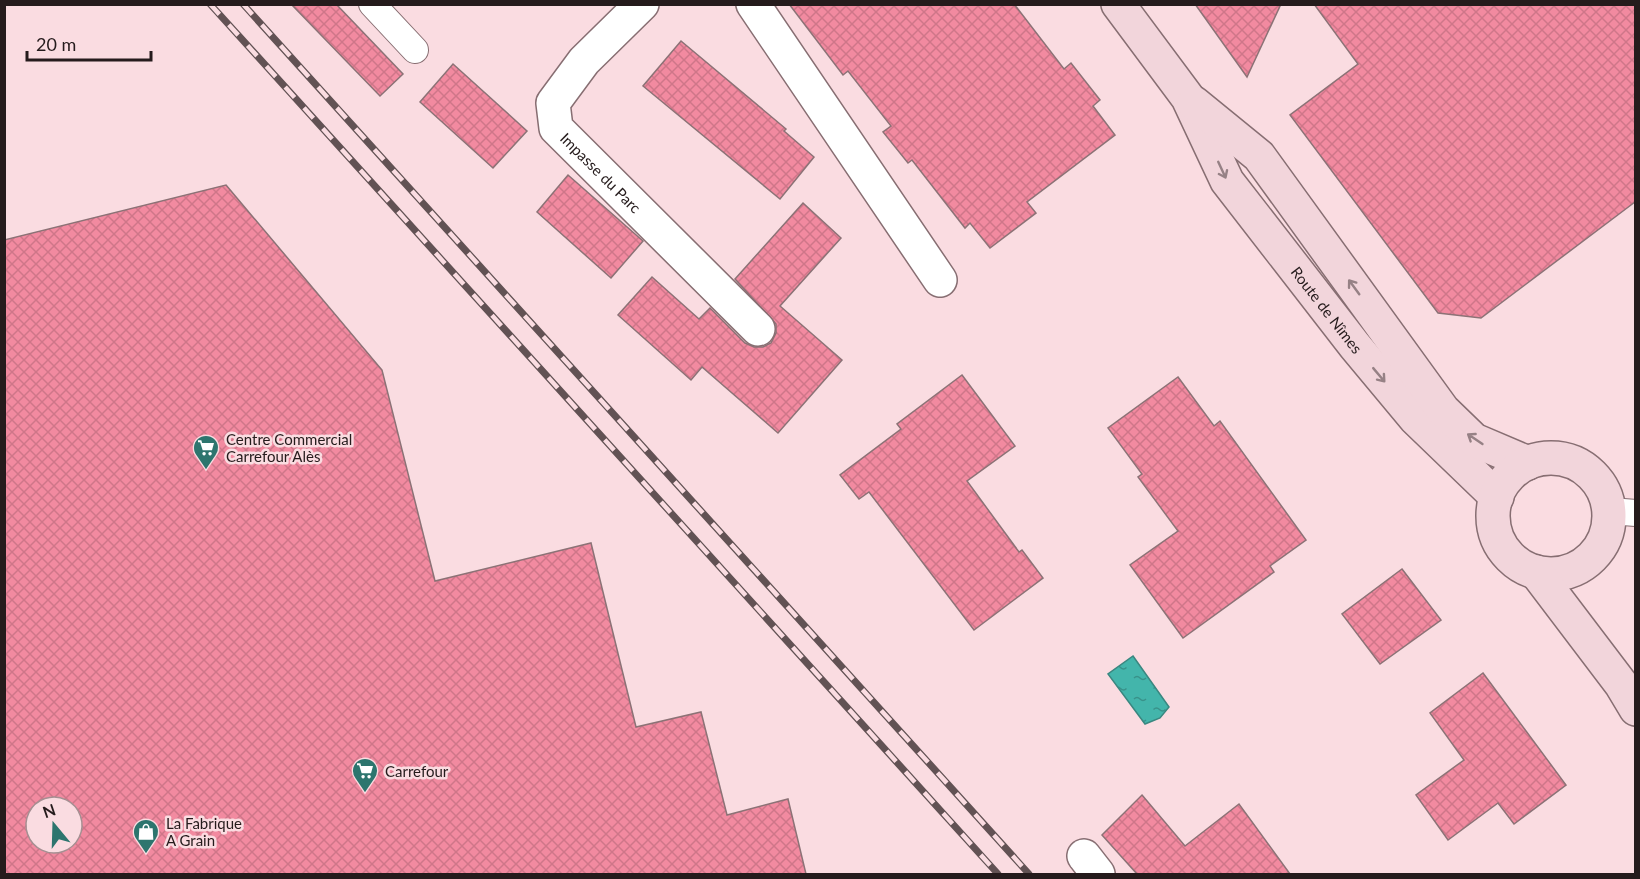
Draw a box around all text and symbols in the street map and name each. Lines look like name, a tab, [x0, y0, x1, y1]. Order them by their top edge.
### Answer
scale bar	[27, 24, 152, 62]
text: 20 m	[36, 33, 76, 55]
street label: Impasse du Parc	[557, 129, 645, 217]
one-way arrow	[1216, 161, 1228, 179]
street label: Route de Nîmes	[1288, 263, 1366, 357]
one-way arrow	[1348, 280, 1360, 296]
one-way arrow	[1372, 367, 1385, 383]
place label: Centre Commercial Carrefour Alès	[226, 430, 352, 465]
one-way arrow	[1466, 432, 1483, 445]
supermarket icon: Centre Commercial Carrefour Alès	[191, 433, 221, 471]
supermarket icon: Carrefour	[350, 756, 380, 794]
place label: Carrefour	[385, 762, 449, 780]
north arrow	[24, 795, 84, 855]
text: N	[40, 799, 58, 821]
place label: La Fabrique A Grain	[166, 814, 242, 849]
shop icon: La Fabrique A Grain	[131, 817, 161, 855]

